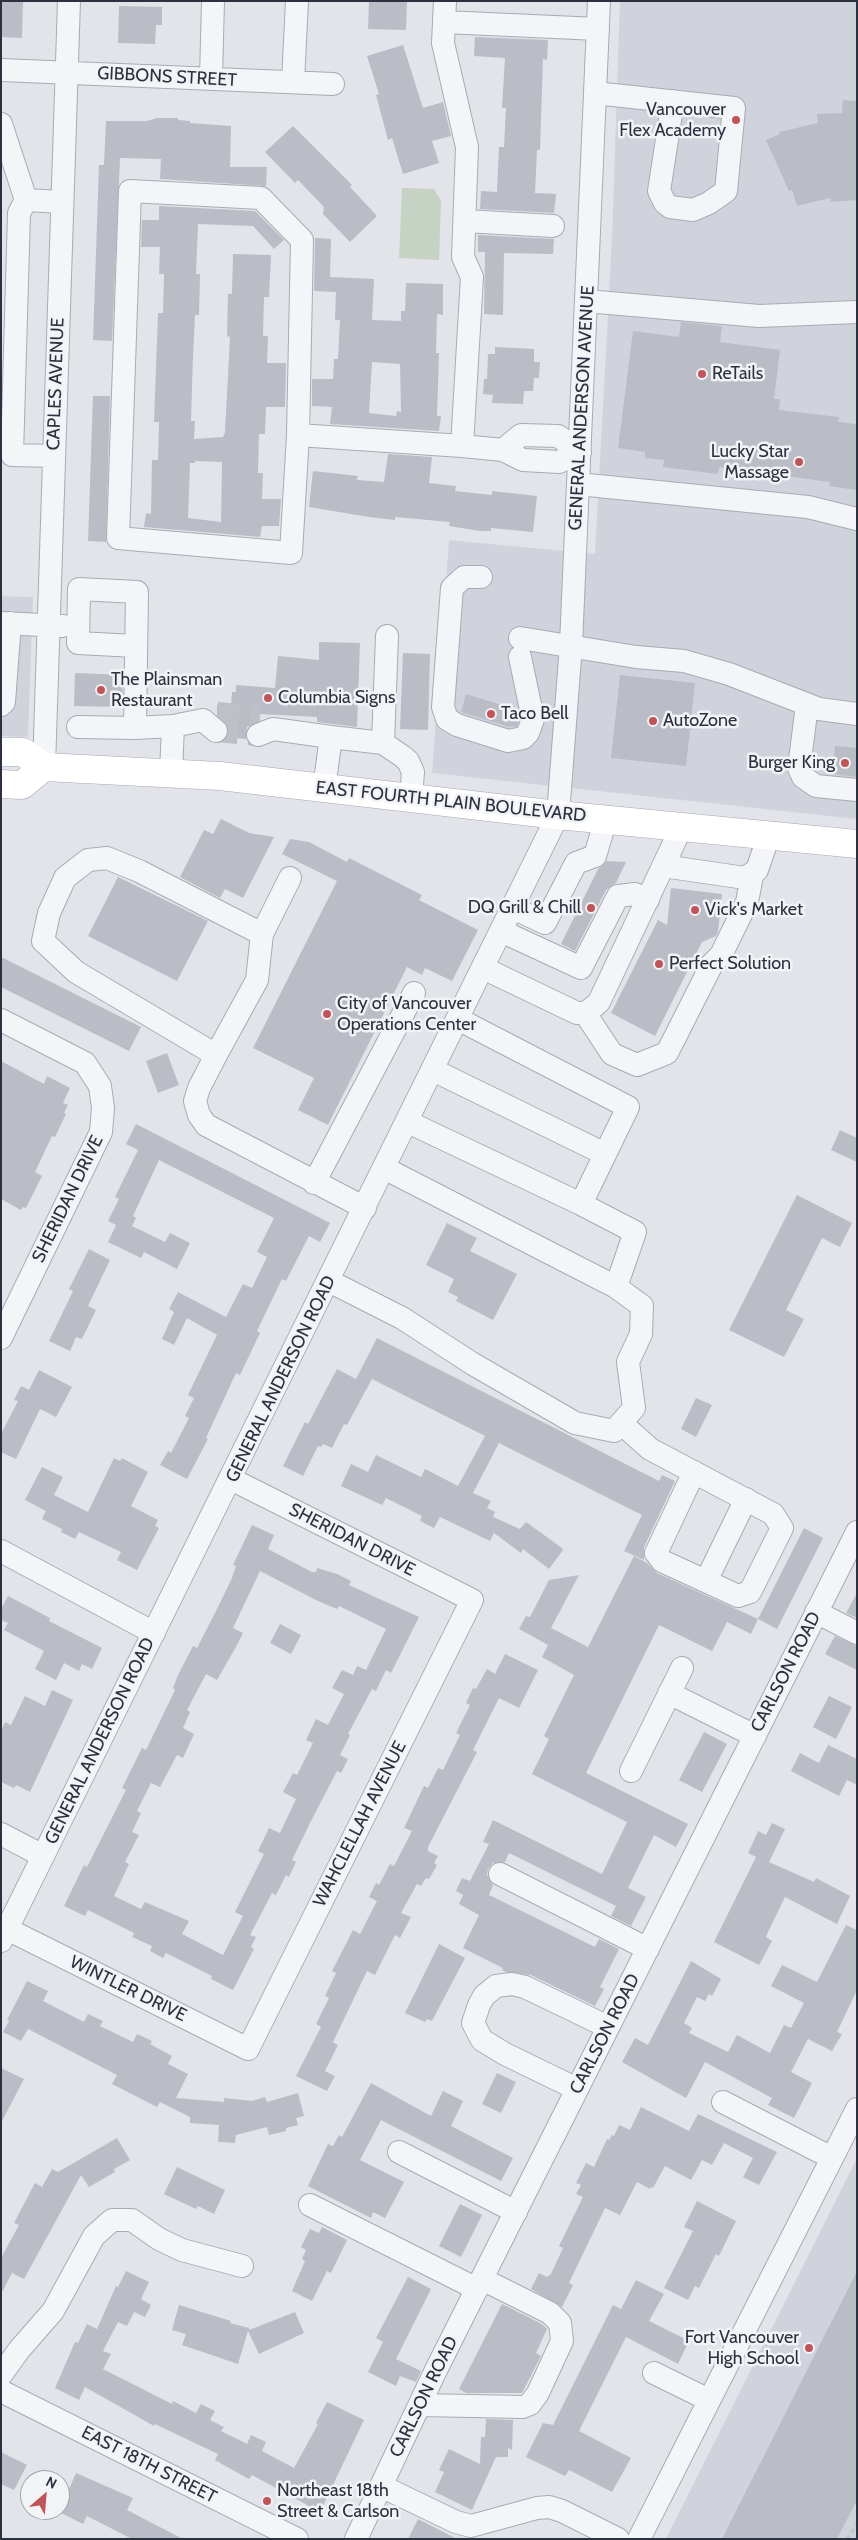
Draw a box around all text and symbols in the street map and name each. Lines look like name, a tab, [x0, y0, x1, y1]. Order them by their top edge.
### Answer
street label: GIBBONS STREET	[97, 63, 237, 91]
place label: Vancouver Flex Academy	[619, 99, 726, 142]
marker: Vancouver Flex Academy	[730, 114, 742, 126]
street label: GENERAL ANDERSON AVENUE	[565, 285, 599, 531]
street label: CAPLES AVENUE	[43, 317, 69, 451]
place label: ReTails	[712, 363, 763, 385]
marker: ReTails	[696, 368, 708, 380]
place label: Lucky Star Massage	[711, 441, 789, 484]
marker: Lucky Star Massage	[793, 456, 805, 468]
place label: The Plainsman Restaurant	[111, 669, 222, 712]
marker: The Plainsman Restaurant	[95, 684, 107, 696]
place label: Columbia Signs	[278, 687, 395, 709]
marker: Columbia Signs	[262, 692, 274, 704]
place label: Taco Bell	[501, 703, 569, 725]
marker: Taco Bell	[485, 708, 497, 720]
place label: AutoZone	[663, 710, 737, 732]
marker: AutoZone	[647, 715, 659, 727]
place label: Burger King	[748, 752, 835, 774]
marker: Burger King	[839, 757, 851, 769]
street label: EAST FOURTH PLAIN BOULEVARD	[315, 777, 587, 827]
place label: DQ Grill & Chill	[468, 897, 581, 919]
place label: Vick's Market	[705, 899, 803, 921]
marker: DQ Grill & Chill	[585, 902, 597, 914]
marker: Vick's Market	[689, 904, 701, 916]
place label: Perfect Solution	[669, 953, 791, 975]
marker: Perfect Solution	[653, 958, 665, 970]
place label: City of Vancouver Operations Center	[337, 993, 476, 1036]
marker: City of Vancouver Operations Center	[321, 1008, 333, 1020]
street label: SHERIDAN DRIVE	[28, 1132, 108, 1266]
street label: GENERAL ANDERSON ROAD	[221, 1272, 341, 1486]
street label: SHERIDAN DRIVE	[285, 1499, 419, 1581]
street label: CARLSON ROAD	[746, 1608, 826, 1736]
street label: GENERAL ANDERSON ROAD	[40, 1634, 160, 1848]
street label: WAHCLELLAH AVENUE	[309, 1738, 411, 1910]
street label: WINTLER DRIVE	[66, 1951, 190, 2027]
street label: CARLSON ROAD	[565, 1970, 645, 2098]
place label: Fort Vancouver High School	[685, 2327, 799, 2370]
street label: CARLSON ROAD	[385, 2333, 463, 2461]
marker: Fort Vancouver High School	[803, 2342, 815, 2354]
street label: EAST 18TH STREET	[78, 2422, 220, 2508]
north arrow	[20, 2470, 70, 2520]
text: N	[43, 2472, 60, 2493]
place label: Northeast 18th Street & Carlson	[277, 2480, 399, 2522]
marker: Northeast 18th Street & Carlson	[261, 2495, 273, 2507]

